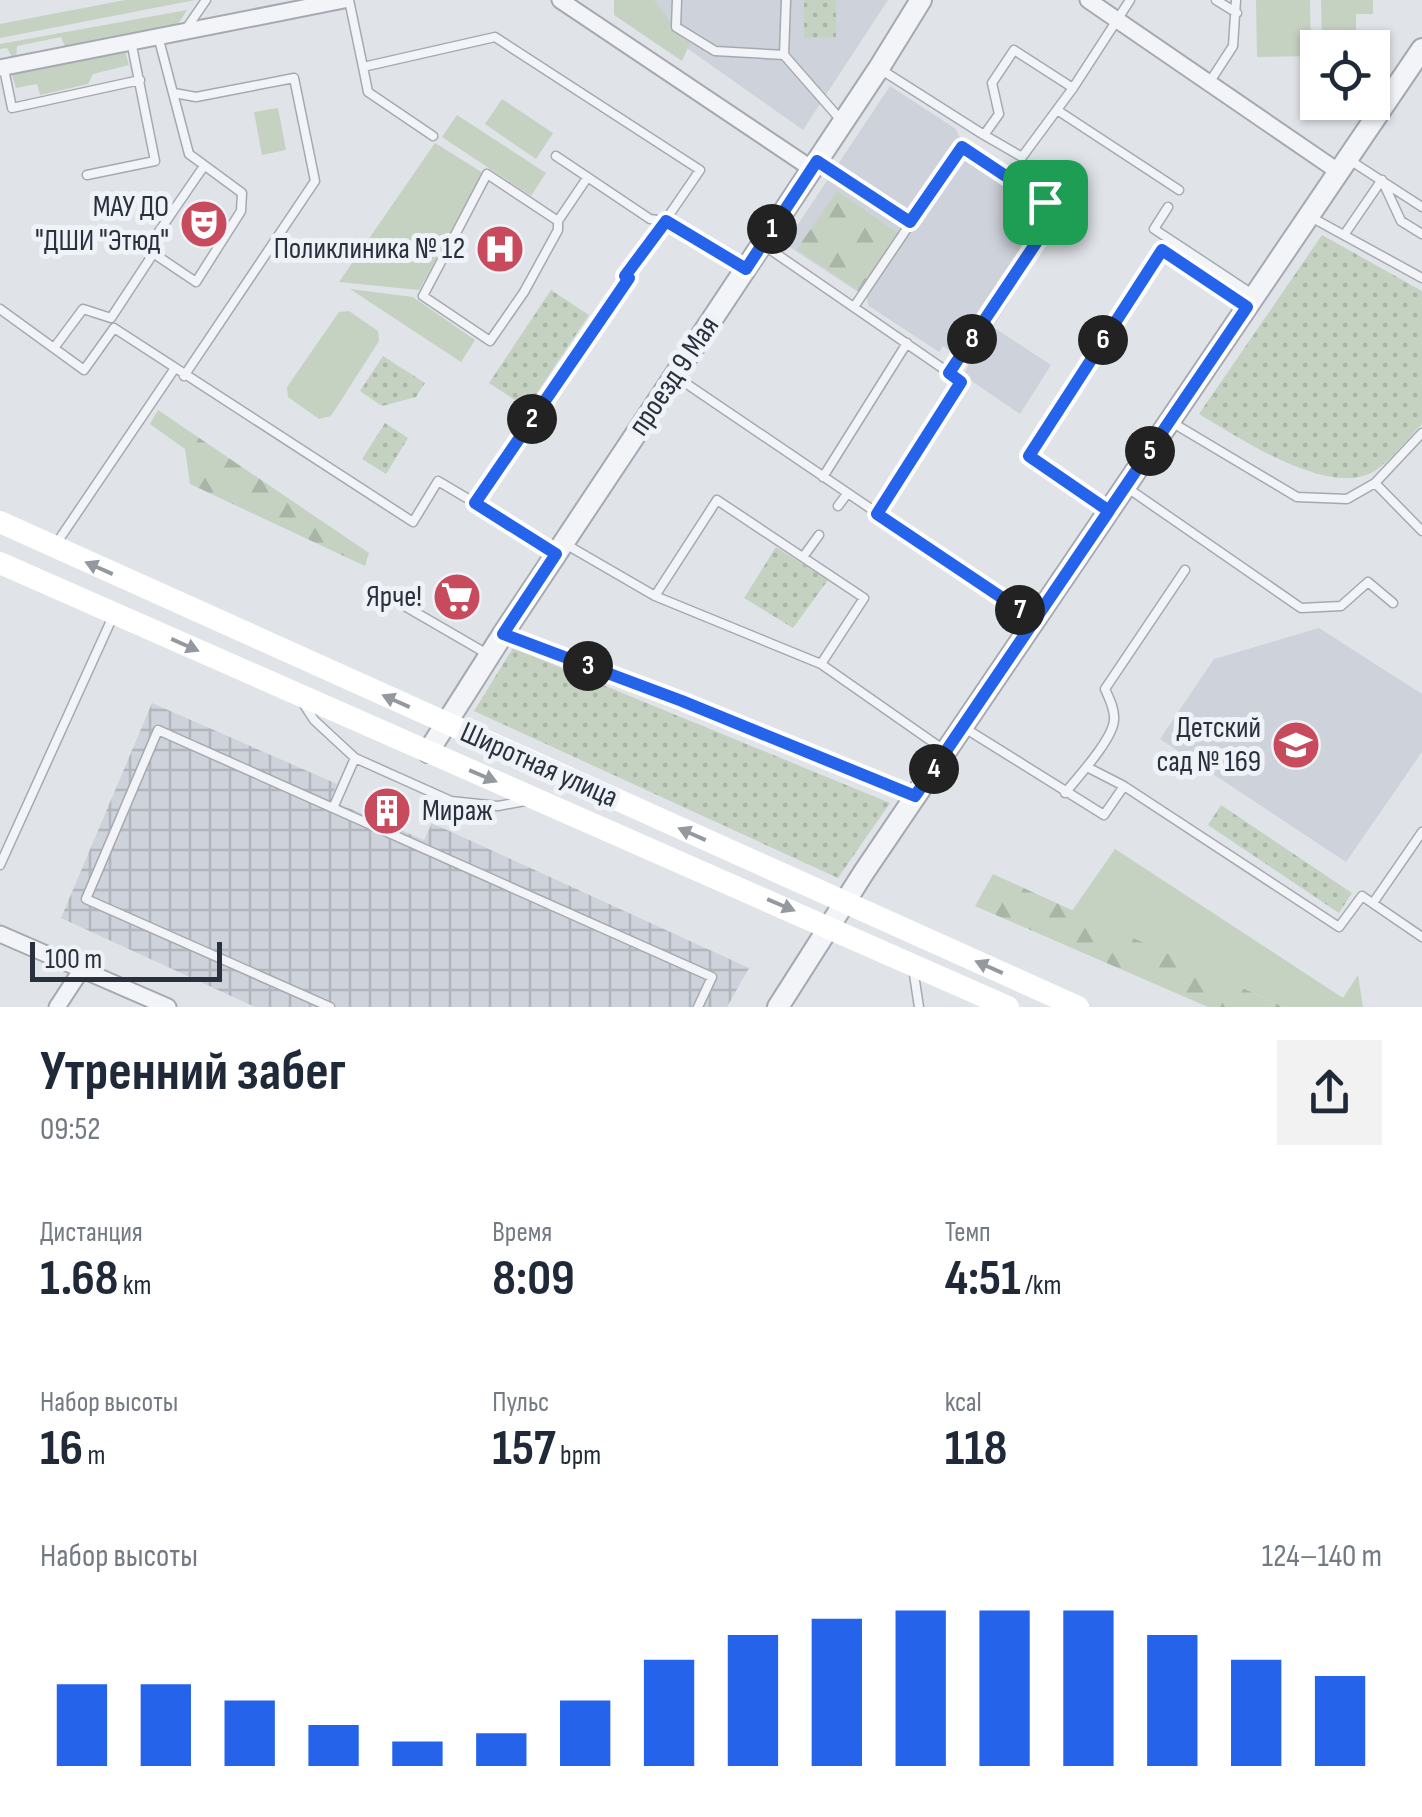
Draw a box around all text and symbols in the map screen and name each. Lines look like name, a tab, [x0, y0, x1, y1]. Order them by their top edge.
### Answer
map controls	[1300, 30, 1390, 120]
button: locate	[1300, 30, 1390, 120]
pin	[1003, 160, 1088, 245]
icon: arrive	[1018, 175, 1073, 230]
place label: МАУ ДО "ДШИ "Этюд"	[35, 189, 169, 259]
theatre icon: МАУ ДО "ДШИ "Этюд"	[178, 198, 230, 250]
pin: 1	[747, 204, 797, 254]
text: 1	[767, 212, 777, 245]
hospital icon: Поликлиника № 12	[474, 223, 526, 275]
place label: Поликлиника № 12	[274, 231, 465, 267]
street label: проезд 9 Мая	[621, 309, 727, 443]
pin: 8	[947, 314, 997, 364]
pin: 6	[1078, 315, 1128, 365]
text: 8	[965, 322, 979, 355]
text: 6	[1096, 323, 1110, 356]
pin: 2	[507, 394, 557, 444]
text: 2	[526, 402, 538, 435]
pin: 5	[1125, 426, 1175, 476]
text: 5	[1144, 434, 1156, 467]
one-way arrow	[84, 560, 114, 576]
supermarket icon: Ярче!	[431, 571, 483, 623]
place label: Ярче!	[366, 579, 422, 615]
pin: 7	[995, 585, 1045, 635]
text: 7	[1014, 593, 1026, 626]
one-way arrow	[170, 637, 200, 653]
pin: 3	[563, 641, 613, 691]
text: 3	[582, 649, 594, 682]
one-way arrow	[381, 693, 411, 709]
place label: Детский сад № 169	[1157, 710, 1261, 780]
street label: Широтная улица	[455, 714, 623, 816]
school or university icon: Детский сад № 169	[1270, 719, 1322, 771]
pin: 4	[909, 744, 959, 794]
text: 4	[927, 752, 941, 785]
one-way arrow	[468, 768, 498, 784]
building icon: Мираж	[361, 785, 413, 837]
place label: Мираж	[422, 793, 492, 829]
one-way arrow	[677, 826, 707, 842]
one-way arrow	[766, 897, 796, 913]
scale bar	[30, 937, 222, 981]
text: 100 m	[45, 943, 102, 976]
one-way arrow	[974, 959, 1004, 975]
text: Утренний забег	[40, 1039, 346, 1106]
button: share	[1277, 1040, 1382, 1145]
text: 09:52	[40, 1110, 101, 1149]
text: Дистанция	[40, 1216, 143, 1249]
text: Время	[492, 1216, 552, 1249]
text: Темп	[945, 1216, 991, 1249]
text: 1.68	[40, 1249, 118, 1309]
text: 8:09	[492, 1249, 575, 1309]
text: 4:51	[945, 1249, 1021, 1309]
text: km	[118, 1269, 151, 1302]
text: /km	[1021, 1269, 1062, 1302]
text: Набор высоты	[40, 1386, 178, 1419]
text: Пульс	[492, 1386, 549, 1419]
text: kcal	[945, 1386, 982, 1419]
text: 16	[40, 1419, 83, 1479]
text: 157	[492, 1419, 556, 1479]
text: 118	[945, 1419, 1007, 1479]
text: m	[83, 1439, 106, 1472]
text: bpm	[556, 1439, 601, 1472]
text: Набор высоты	[40, 1537, 198, 1576]
text: 124–140 m	[1262, 1537, 1382, 1576]

